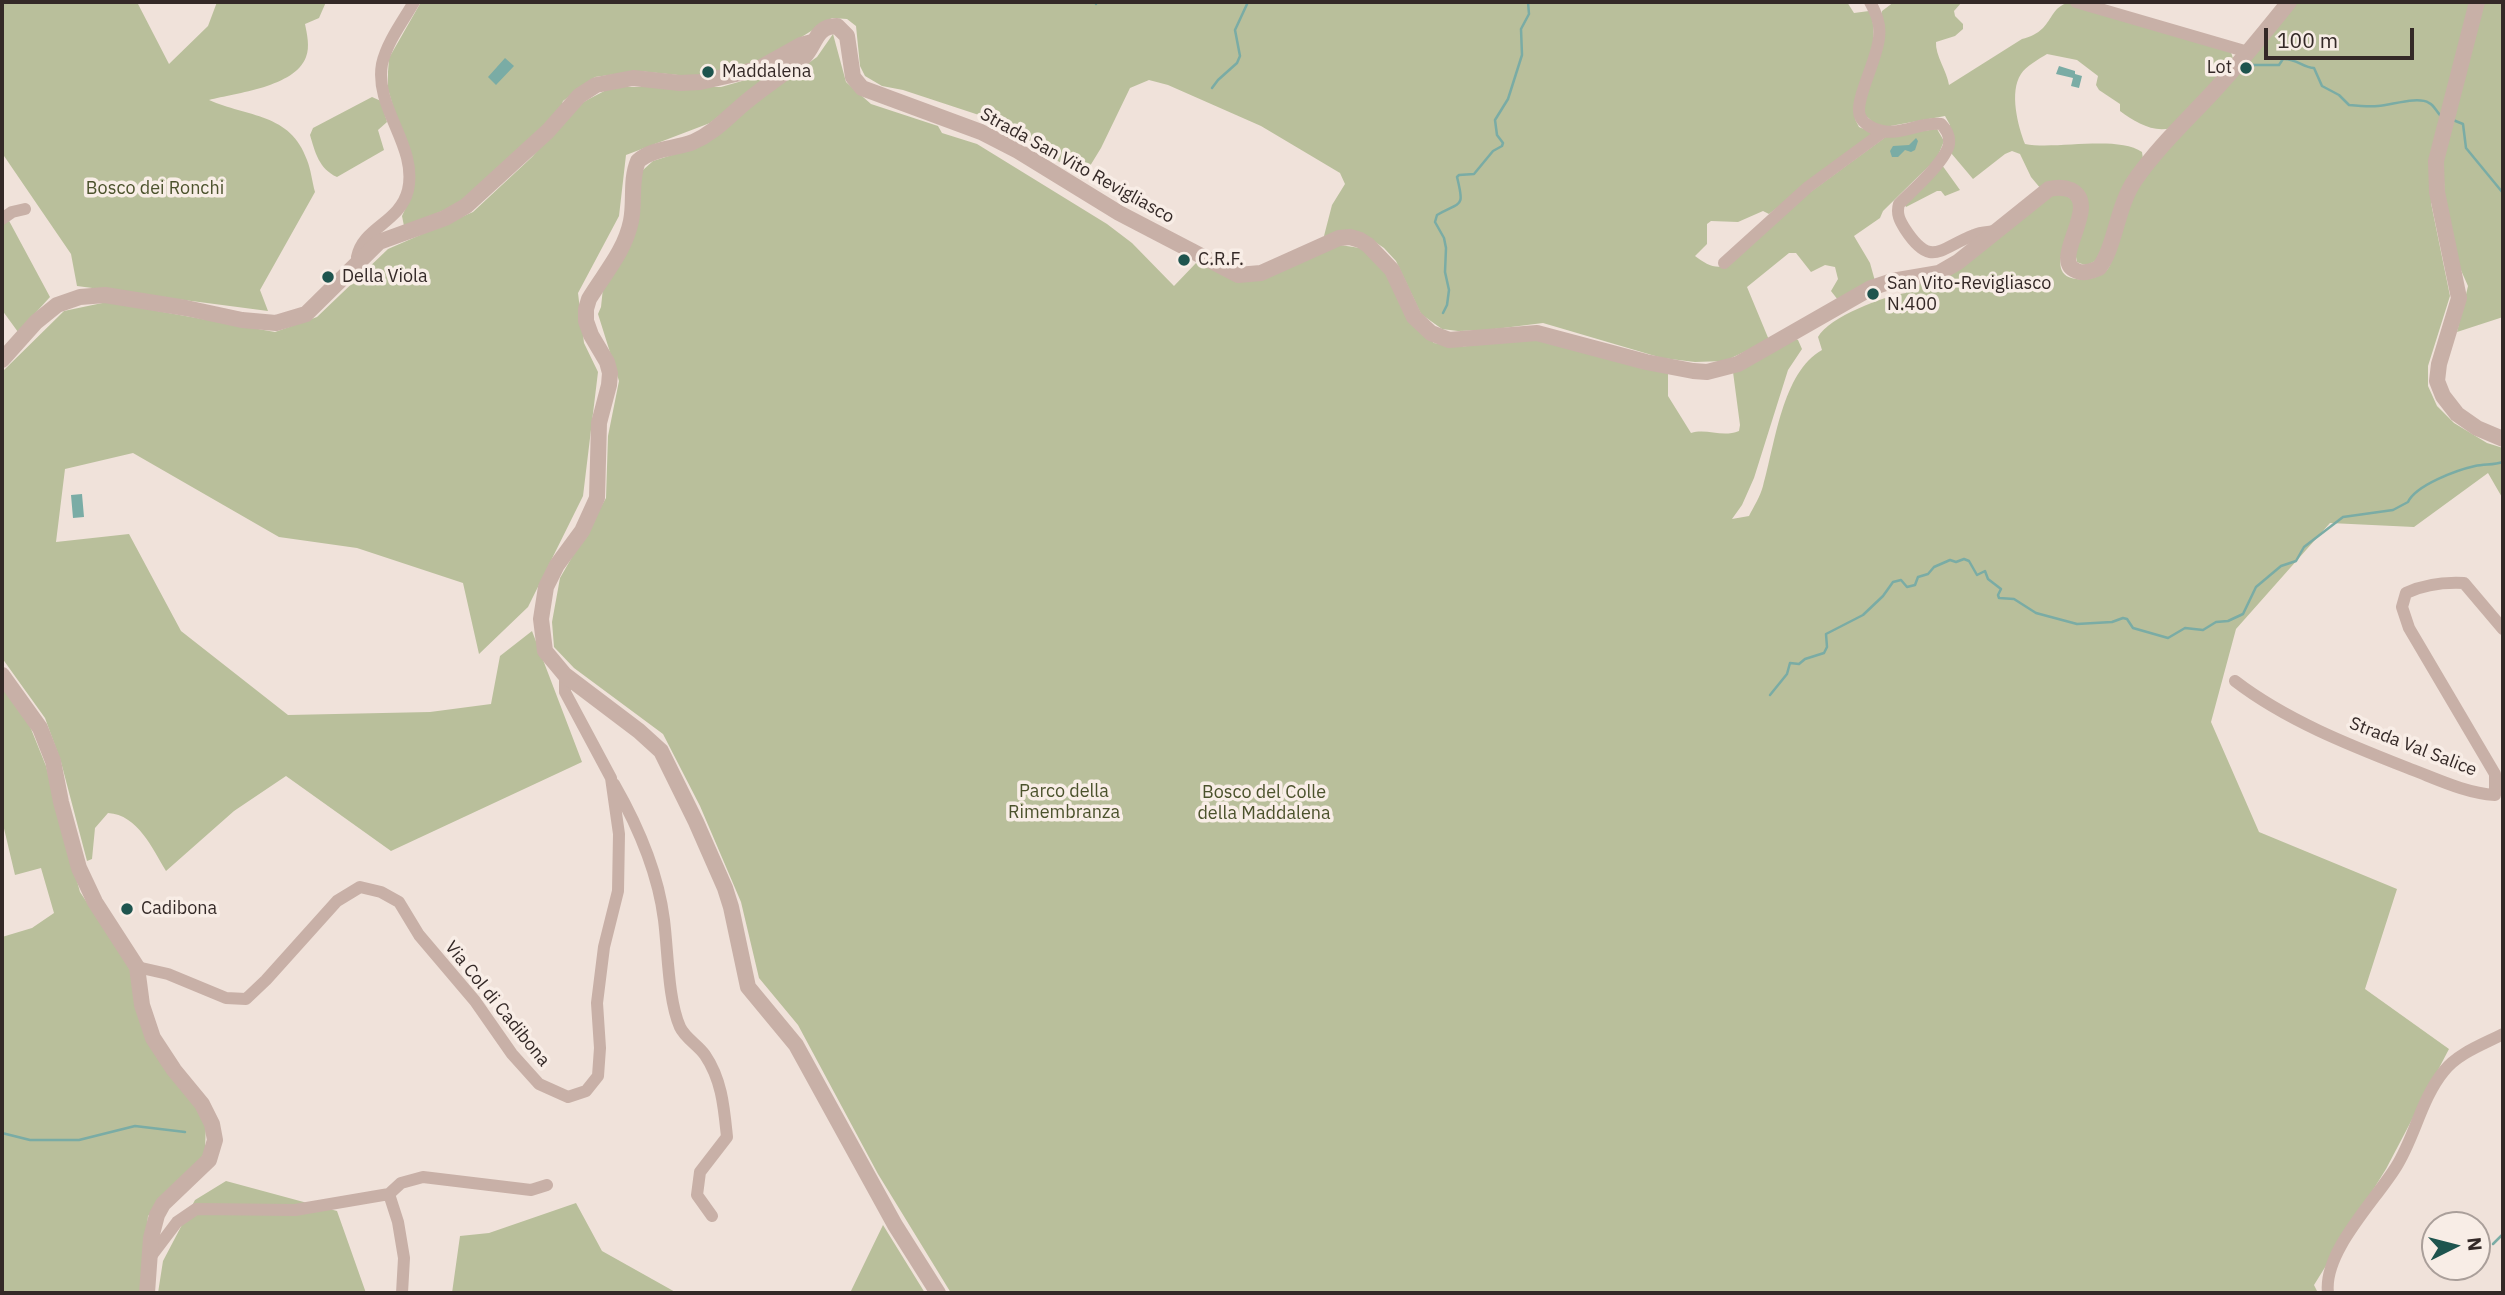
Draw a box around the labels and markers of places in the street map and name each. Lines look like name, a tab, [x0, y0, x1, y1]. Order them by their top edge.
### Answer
place label: Lot	[2207, 57, 2232, 79]
marker: Lot	[2238, 60, 2254, 76]
place label: Maddalena	[722, 61, 811, 83]
marker: Maddalena	[700, 64, 716, 80]
place label: C.R.F.	[1198, 249, 1244, 271]
marker: C.R.F.	[1176, 252, 1192, 268]
place label: Della Viola	[342, 266, 428, 288]
marker: Della Viola	[320, 269, 336, 285]
place label: San Vito-Revigliasco N.400	[1887, 273, 2051, 316]
marker: San Vito-Revigliasco N.400	[1865, 286, 1881, 302]
place label: Cadibona	[141, 898, 217, 920]
marker: Cadibona	[119, 901, 135, 917]

